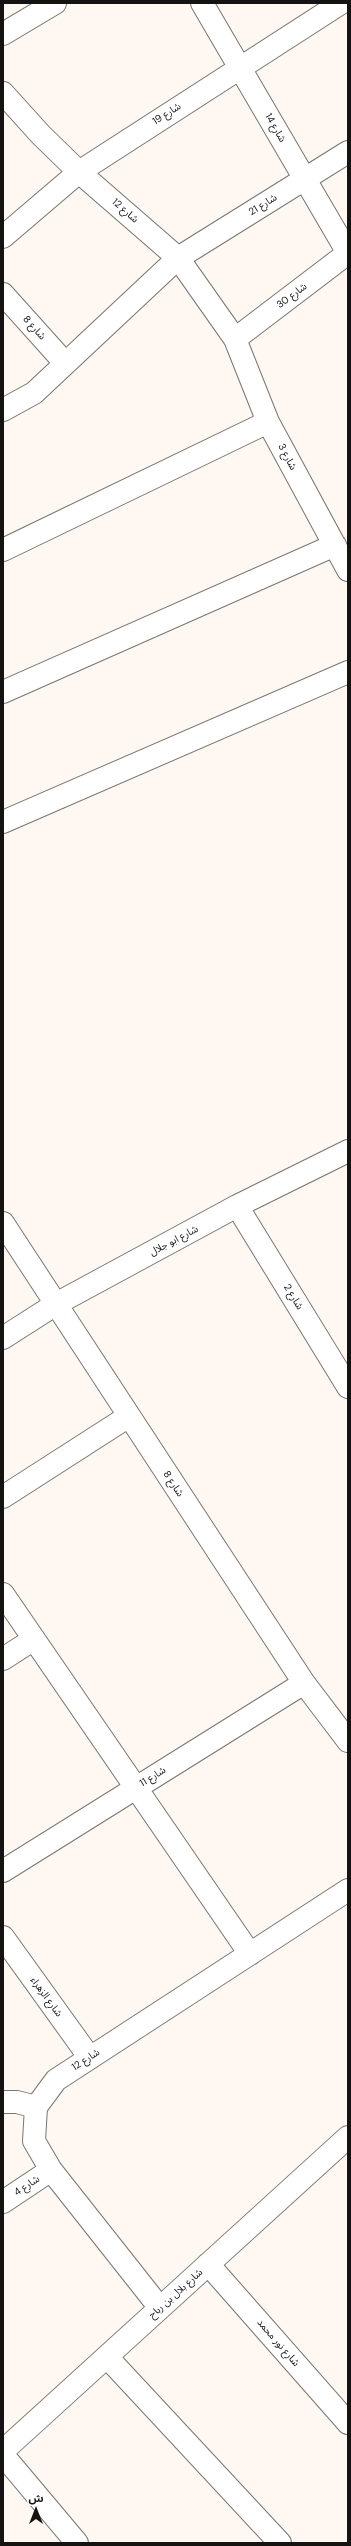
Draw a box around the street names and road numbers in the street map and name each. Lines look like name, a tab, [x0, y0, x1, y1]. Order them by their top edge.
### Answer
street label: شارع 19	[151, 100, 183, 128]
street label: شارع 14	[262, 111, 288, 145]
street label: شارع 21	[247, 192, 279, 218]
street label: شارع 12	[109, 196, 141, 226]
street label: شارع 30	[274, 281, 310, 311]
street label: شارع 8	[20, 313, 48, 343]
street label: شارع 3	[275, 442, 299, 472]
street label: شارع ابو جلال	[148, 1223, 200, 1259]
street label: شارع 2	[281, 1282, 305, 1312]
street label: شارع 8	[160, 1469, 186, 1499]
street label: شارع 11	[138, 1764, 168, 1790]
street label: شارع الزهراء	[27, 1975, 65, 2019]
street label: شارع 12	[70, 2047, 102, 2073]
street label: شارع 4	[12, 2173, 42, 2199]
street label: شارع بلال بن رباح	[147, 2267, 205, 2321]
street label: شارع نور محمد	[254, 2317, 302, 2369]

